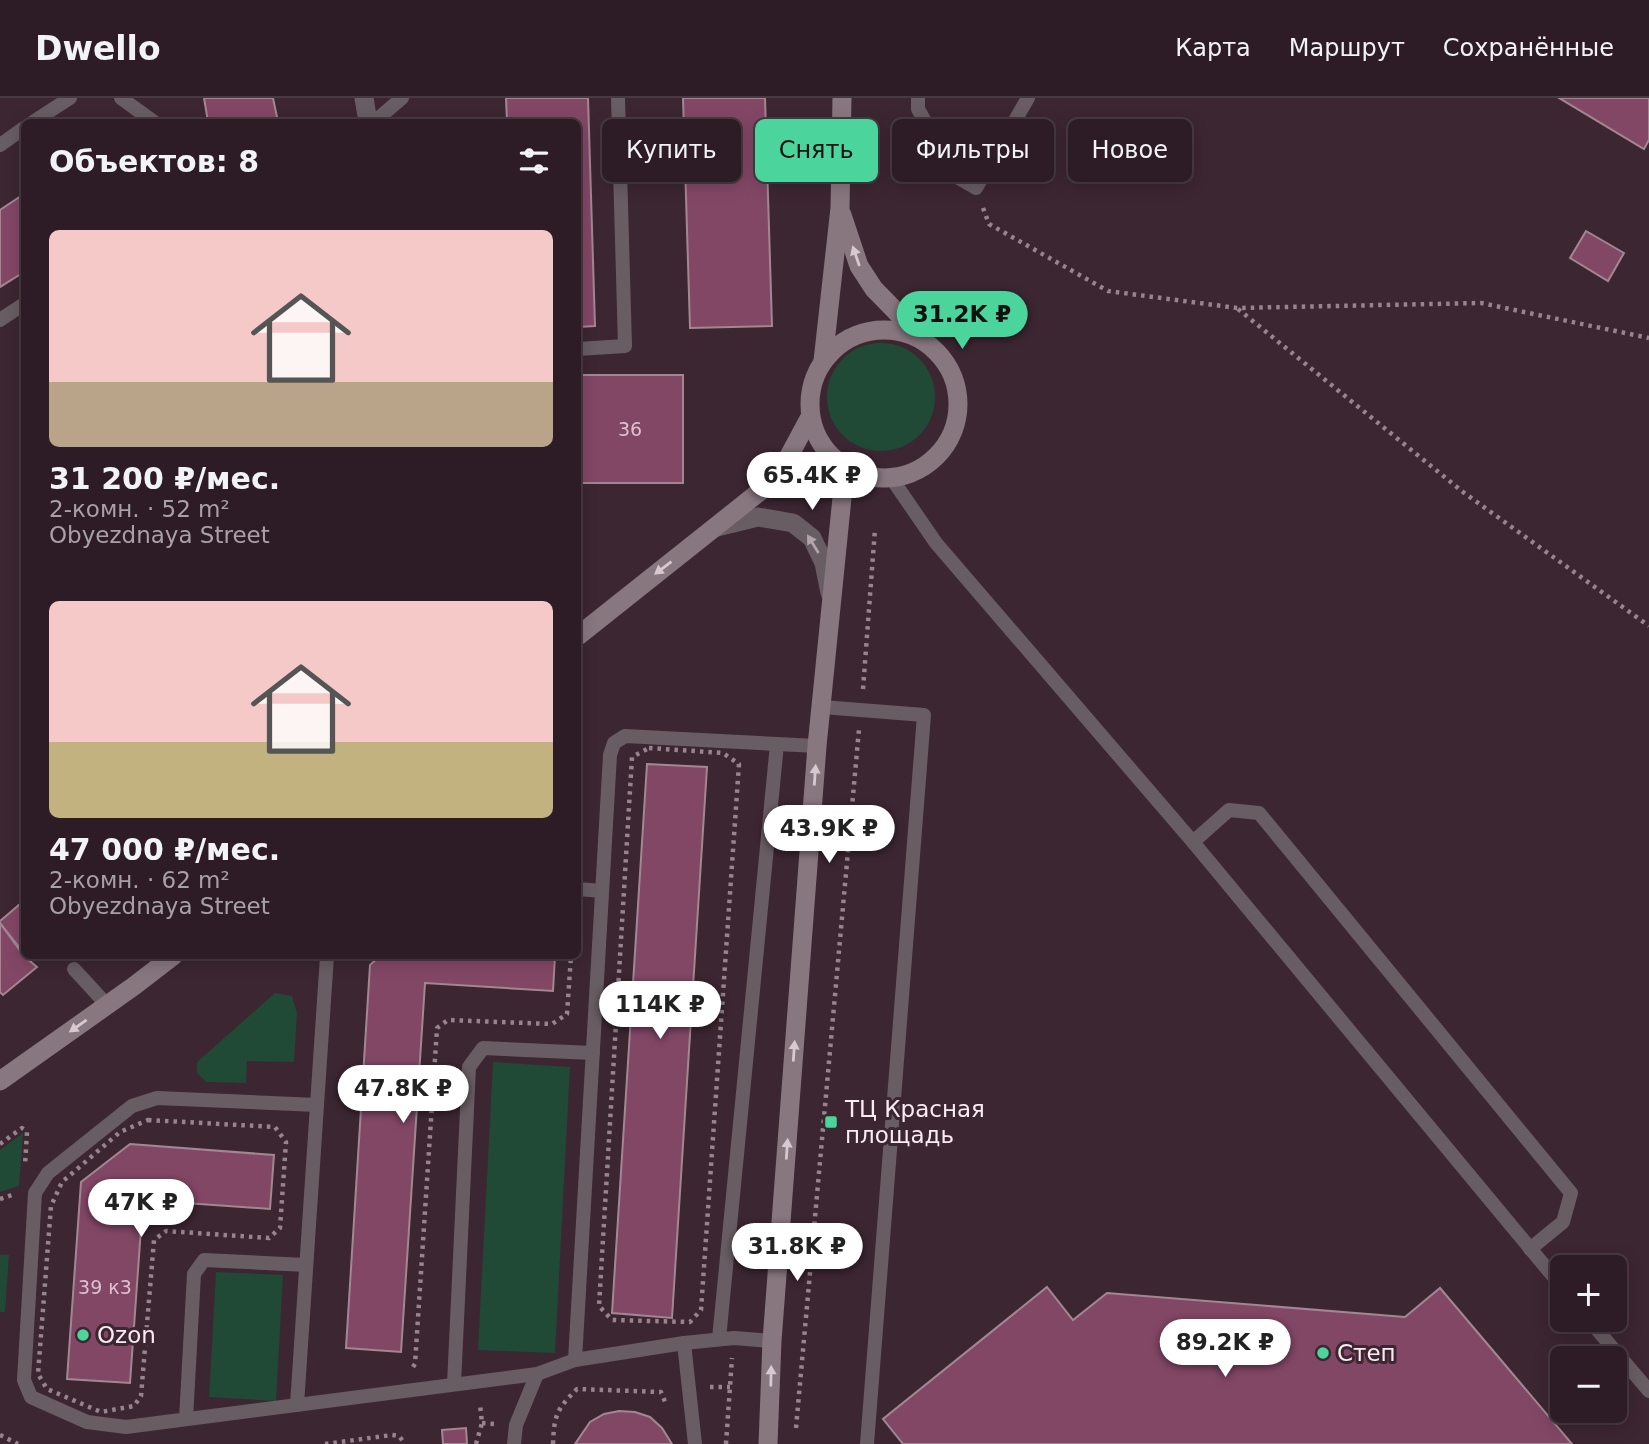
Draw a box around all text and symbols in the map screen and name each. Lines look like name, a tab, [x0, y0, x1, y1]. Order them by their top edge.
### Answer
text: Dwello	[35, 29, 161, 68]
text: Карта	[1175, 34, 1251, 62]
text: Маршрут	[1289, 34, 1405, 62]
text: Сохранённые	[1443, 34, 1614, 62]
chip: Купить	[602, 119, 741, 182]
chip: Снять	[755, 119, 878, 182]
chip: Фильтры	[892, 119, 1054, 182]
chip: Новое	[1068, 119, 1192, 182]
icon: filters	[515, 142, 553, 180]
text: Объектов: 8	[49, 144, 259, 179]
one-way arrow	[850, 245, 861, 266]
icon: home	[238, 275, 364, 401]
pin: 31.2K ₽	[897, 292, 1027, 351]
text: 31.2K ₽	[913, 301, 1011, 327]
house number: 36	[618, 418, 642, 440]
pin: 65.4K ₽	[747, 452, 877, 512]
text: 31 200 ₽/мес.	[49, 461, 280, 496]
text: 65.4K ₽	[763, 462, 861, 488]
text: 2-комн. · 52 m²	[49, 496, 230, 522]
text: Obyezdnaya Street	[49, 522, 270, 548]
one-way arrow	[807, 534, 819, 553]
one-way arrow	[654, 561, 672, 575]
icon: home	[238, 646, 364, 772]
one-way arrow	[810, 764, 821, 786]
pin: 43.9K ₽	[764, 806, 894, 865]
text: 43.9K ₽	[780, 815, 878, 841]
text: 47 000 ₽/мес.	[49, 832, 280, 867]
text: 2-комн. · 62 m²	[49, 867, 230, 893]
text: Obyezdnaya Street	[49, 893, 270, 919]
pin: 114K ₽	[603, 982, 717, 1041]
text: 114K ₽	[615, 991, 705, 1017]
one-way arrow	[69, 1018, 87, 1032]
one-way arrow	[789, 1040, 800, 1062]
pin: 47.8K ₽	[338, 1066, 468, 1125]
text: 47.8K ₽	[354, 1075, 452, 1101]
place label: ТЦ Красная площадь	[844, 1096, 985, 1148]
marker: ТЦ Красная площадь	[823, 1114, 839, 1130]
one-way arrow	[782, 1138, 793, 1160]
pin: 47K ₽	[92, 1180, 190, 1239]
text: 47K ₽	[104, 1189, 178, 1215]
pin: 31.8K ₽	[732, 1224, 862, 1283]
text: 31.8K ₽	[748, 1233, 846, 1259]
map controls	[1550, 1255, 1627, 1423]
button: +	[1550, 1255, 1627, 1332]
house number: 39 к3	[78, 1276, 132, 1298]
pin: 89.2K ₽	[1160, 1320, 1290, 1379]
place label: Ozon	[97, 1322, 156, 1348]
marker: Ozon	[75, 1327, 91, 1343]
text: 89.2K ₽	[1176, 1329, 1274, 1355]
place label: Степ	[1337, 1340, 1396, 1366]
marker: Степ	[1315, 1345, 1331, 1361]
button: −	[1550, 1346, 1627, 1423]
one-way arrow	[766, 1365, 777, 1387]

